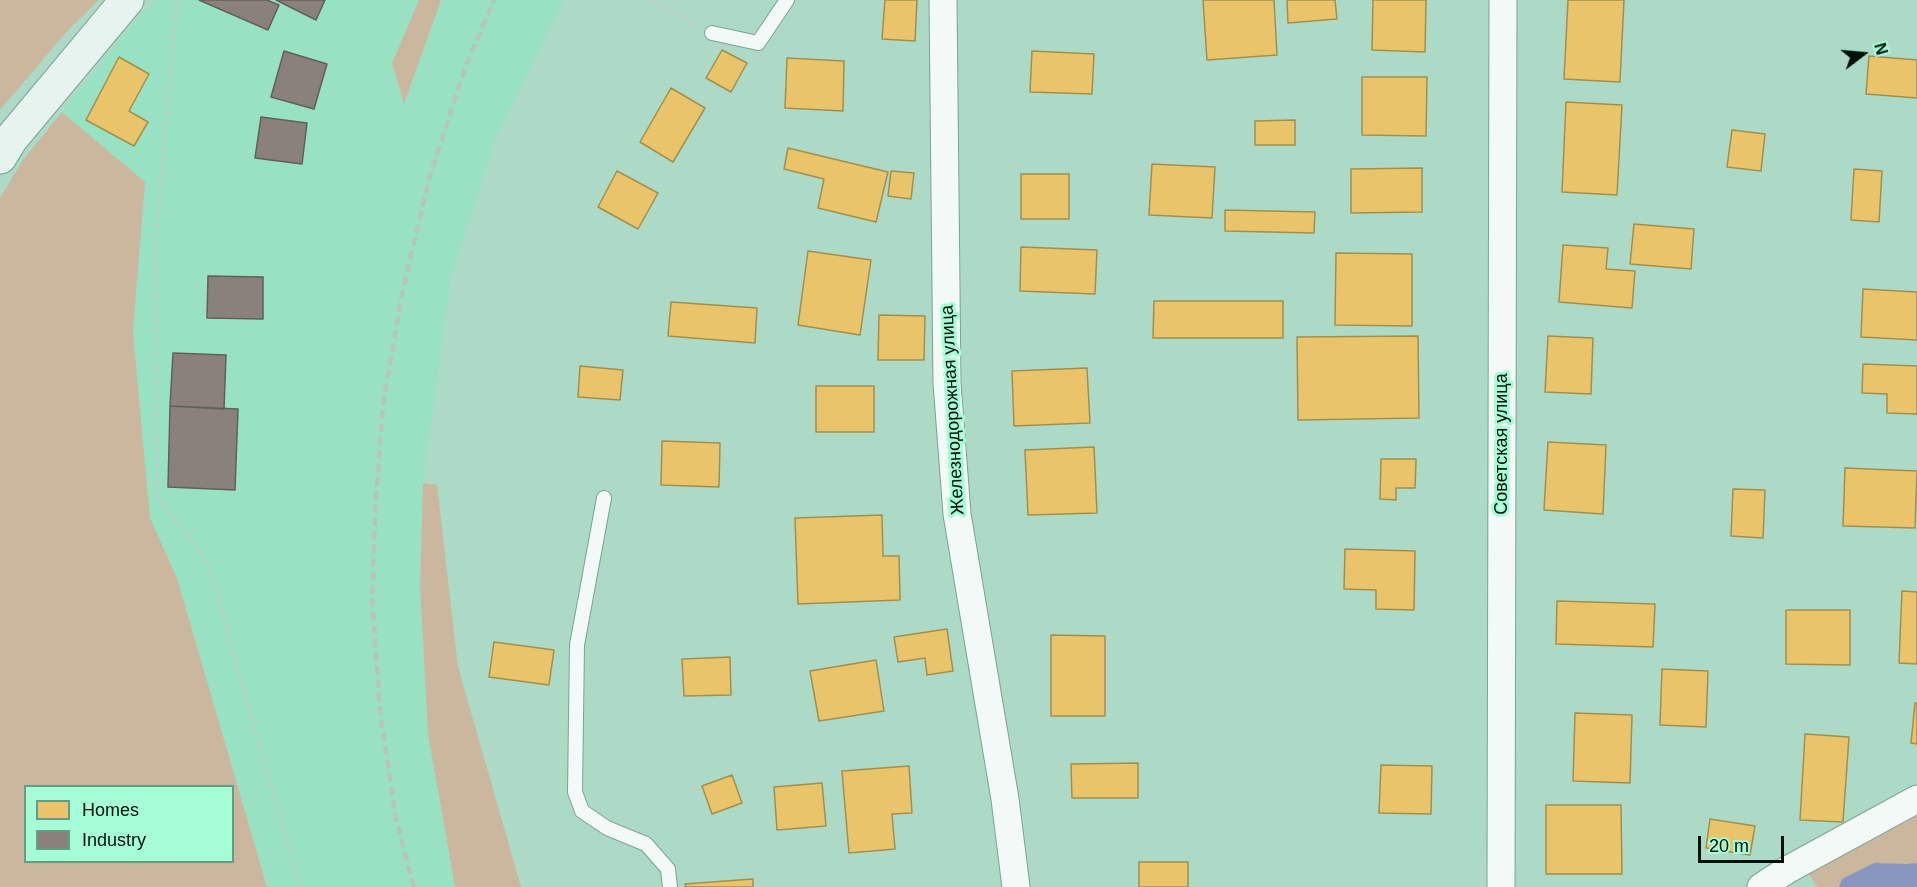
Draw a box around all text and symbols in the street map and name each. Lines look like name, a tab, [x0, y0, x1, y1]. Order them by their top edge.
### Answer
north arrow	[1833, 24, 1893, 84]
text: N	[1871, 41, 1891, 57]
street label: Железнодорожная улица	[937, 304, 969, 516]
street label: Советская улица	[1491, 373, 1513, 515]
legend	[24, 785, 234, 863]
text: Homes	[82, 800, 139, 820]
scale bar	[1701, 824, 1786, 862]
text: Industry	[82, 830, 146, 850]
text: 20 m	[1709, 836, 1749, 856]

